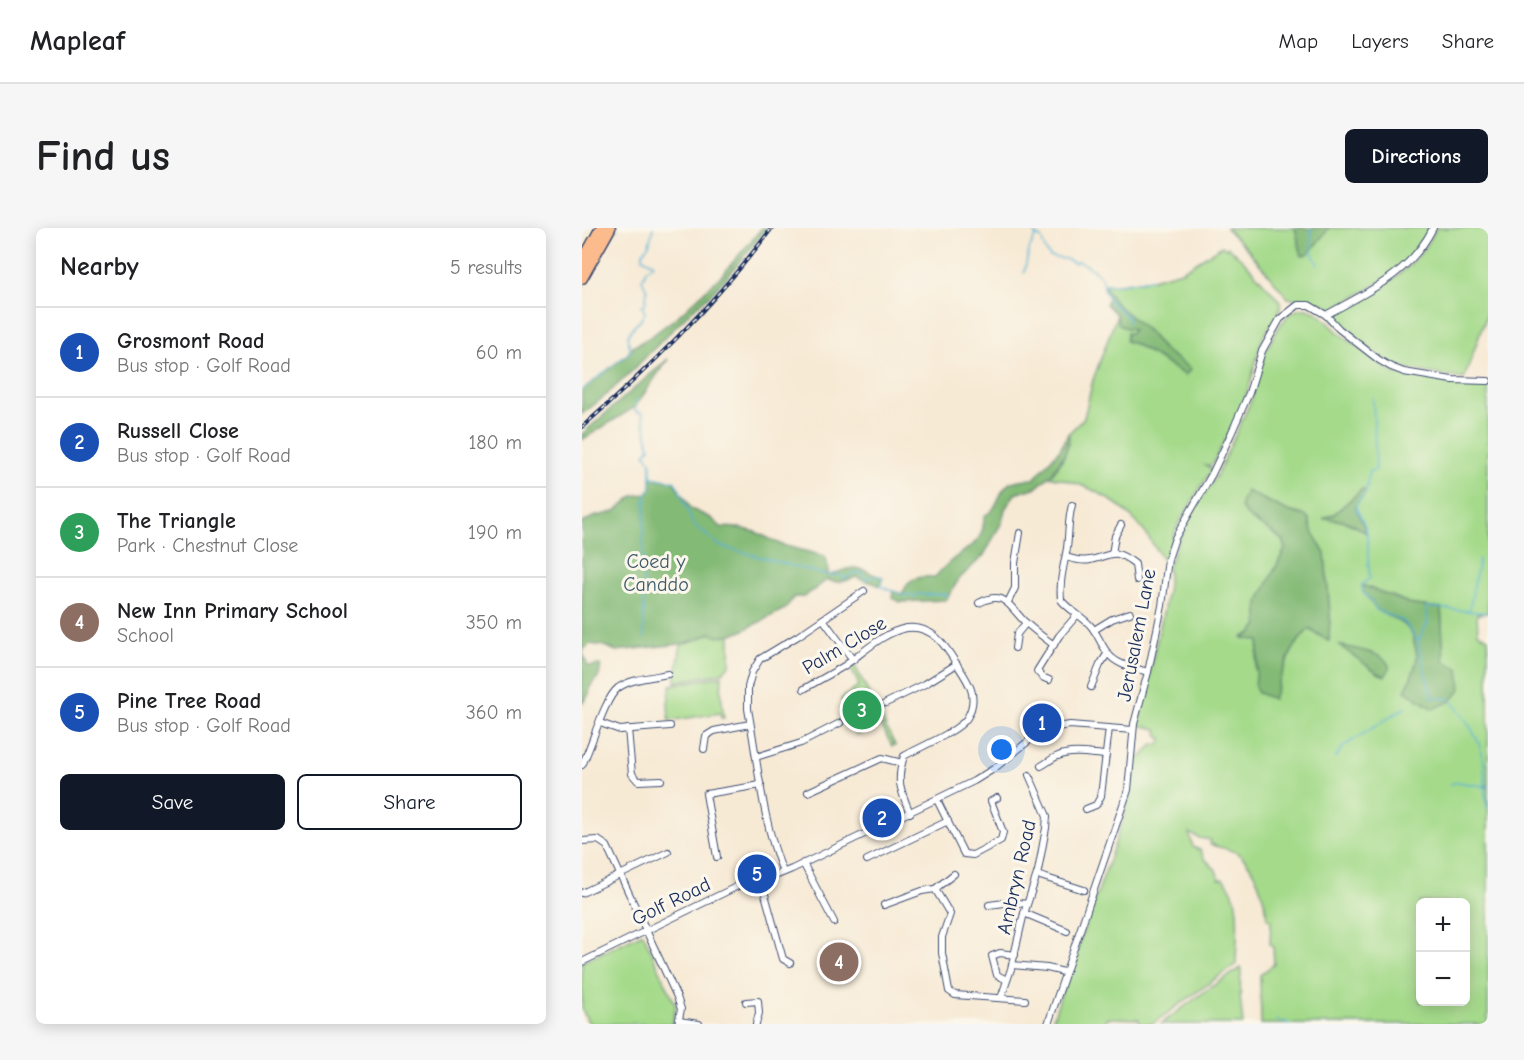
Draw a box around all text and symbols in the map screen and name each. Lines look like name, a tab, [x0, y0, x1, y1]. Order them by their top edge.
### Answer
text: Mapleaf	[30, 25, 125, 57]
text: Map	[1279, 29, 1318, 53]
text: Layers	[1351, 29, 1409, 53]
text: Share	[1442, 29, 1494, 53]
button: Directions	[1345, 129, 1488, 183]
text: Find us	[36, 132, 170, 181]
text: Nearby	[60, 252, 139, 282]
text: 5 results	[450, 256, 522, 279]
text: Grosmont Road	[117, 328, 265, 354]
text: 1	[76, 341, 83, 364]
text: 60 m	[476, 341, 522, 364]
text: Bus stop · Golf Road	[117, 354, 291, 377]
text: Russell Close	[117, 418, 239, 444]
text: 2	[75, 431, 84, 454]
text: 180 m	[468, 431, 522, 454]
text: Bus stop · Golf Road	[117, 444, 291, 467]
text: The Triangle	[117, 508, 236, 534]
text: 3	[75, 521, 84, 544]
text: 190 m	[468, 521, 522, 544]
text: Park · Chestnut Close	[117, 534, 298, 557]
park label: Coed y Canddo	[623, 550, 689, 596]
street label: Jerusalem Lane	[1112, 567, 1161, 703]
text: New Inn Primary School	[117, 598, 348, 624]
text: 4	[75, 611, 84, 634]
text: 350 m	[466, 611, 522, 634]
street label: Palm Close	[798, 611, 890, 679]
text: School	[117, 624, 174, 647]
text: Pine Tree Road	[117, 688, 261, 714]
pin: 3	[842, 688, 882, 732]
pin: 1	[1022, 700, 1062, 746]
text: 5	[74, 701, 85, 724]
text: 360 m	[466, 701, 522, 724]
text: Bus stop · Golf Road	[117, 714, 291, 737]
your location	[987, 735, 1016, 764]
button: Save	[60, 774, 285, 830]
button: Share	[297, 774, 522, 830]
pin: 2	[862, 796, 902, 840]
street label: Ambryn Road	[992, 818, 1041, 937]
pin: 5	[738, 852, 777, 896]
street label: Golf Road	[628, 873, 714, 930]
map controls	[1416, 898, 1470, 1006]
button: +	[1416, 898, 1470, 952]
pin: 4	[820, 940, 858, 984]
button: −	[1416, 952, 1470, 1006]

